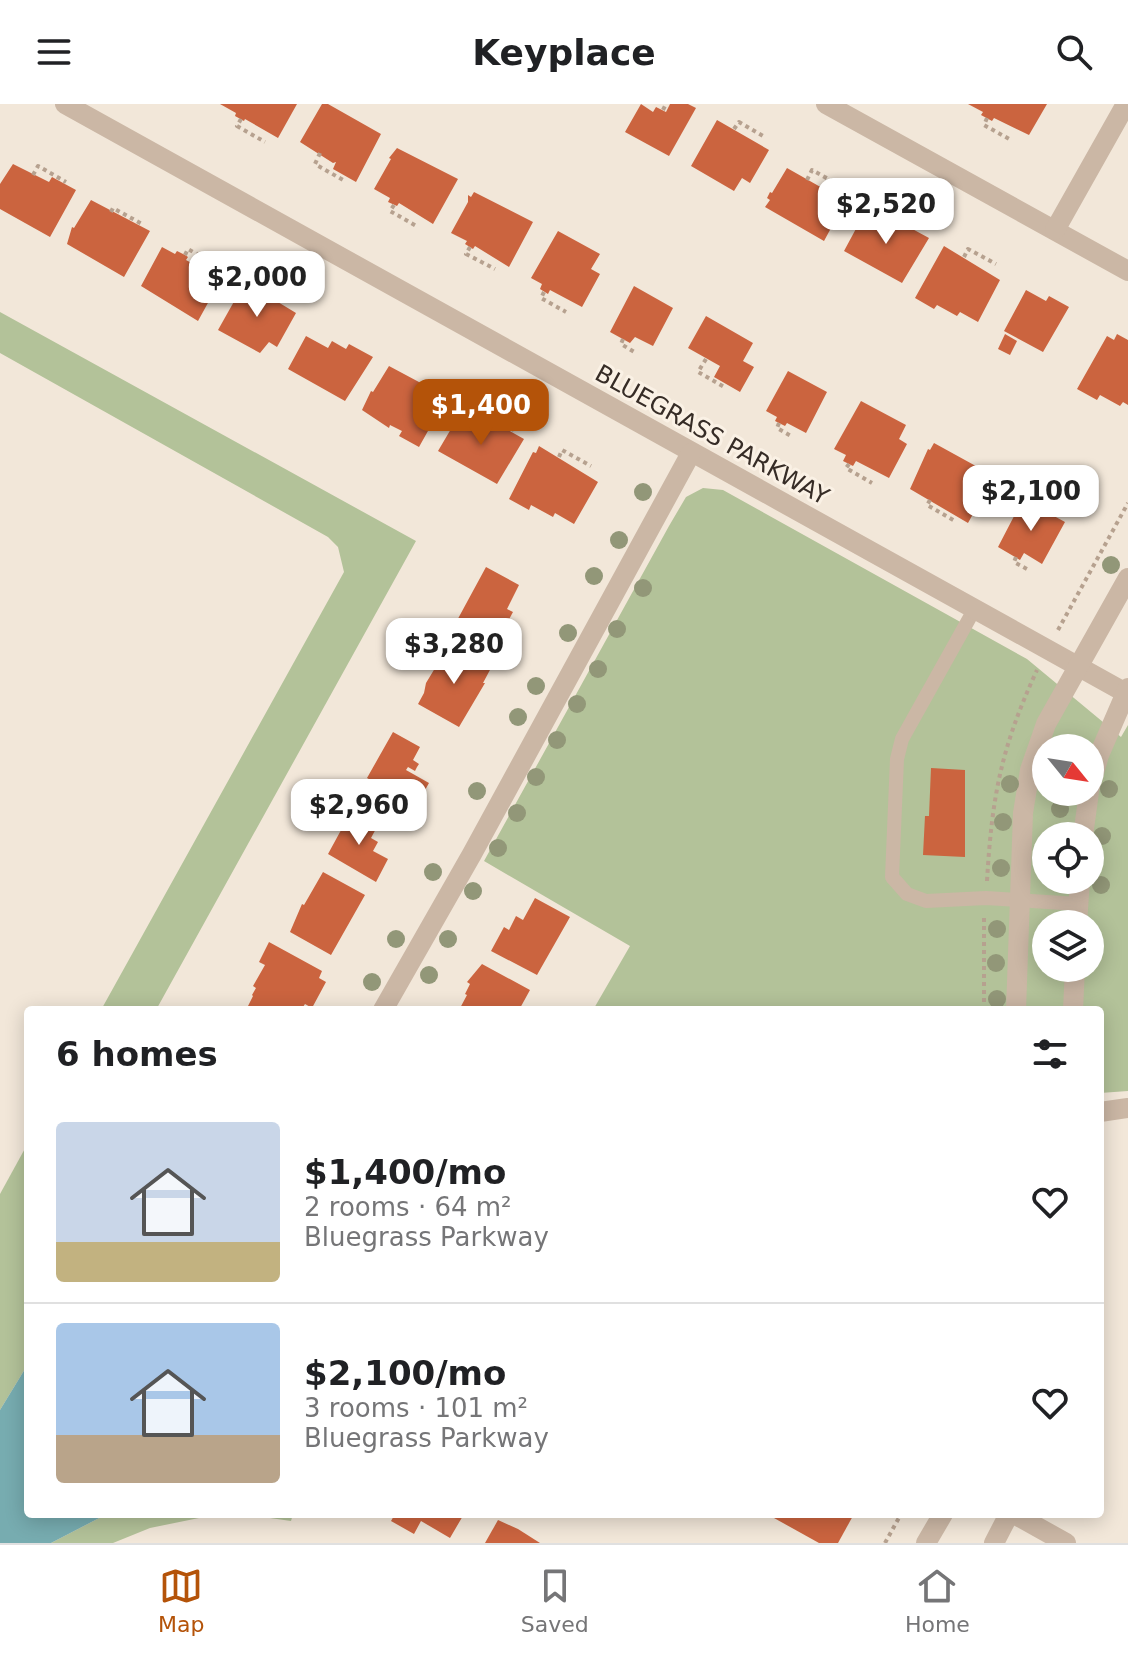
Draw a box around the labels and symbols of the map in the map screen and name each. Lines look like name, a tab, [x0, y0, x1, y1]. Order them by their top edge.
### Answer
pin: $2,520	[821, 178, 951, 246]
pin: $2,000	[192, 251, 322, 319]
street label: BLUEGRASS PARKWAY	[590, 359, 834, 511]
pin: $1,400	[416, 379, 546, 447]
pin: $2,100	[966, 465, 1096, 533]
pin: $3,280	[389, 618, 519, 686]
north arrow	[1032, 734, 1104, 806]
pin: $2,960	[294, 779, 424, 847]

